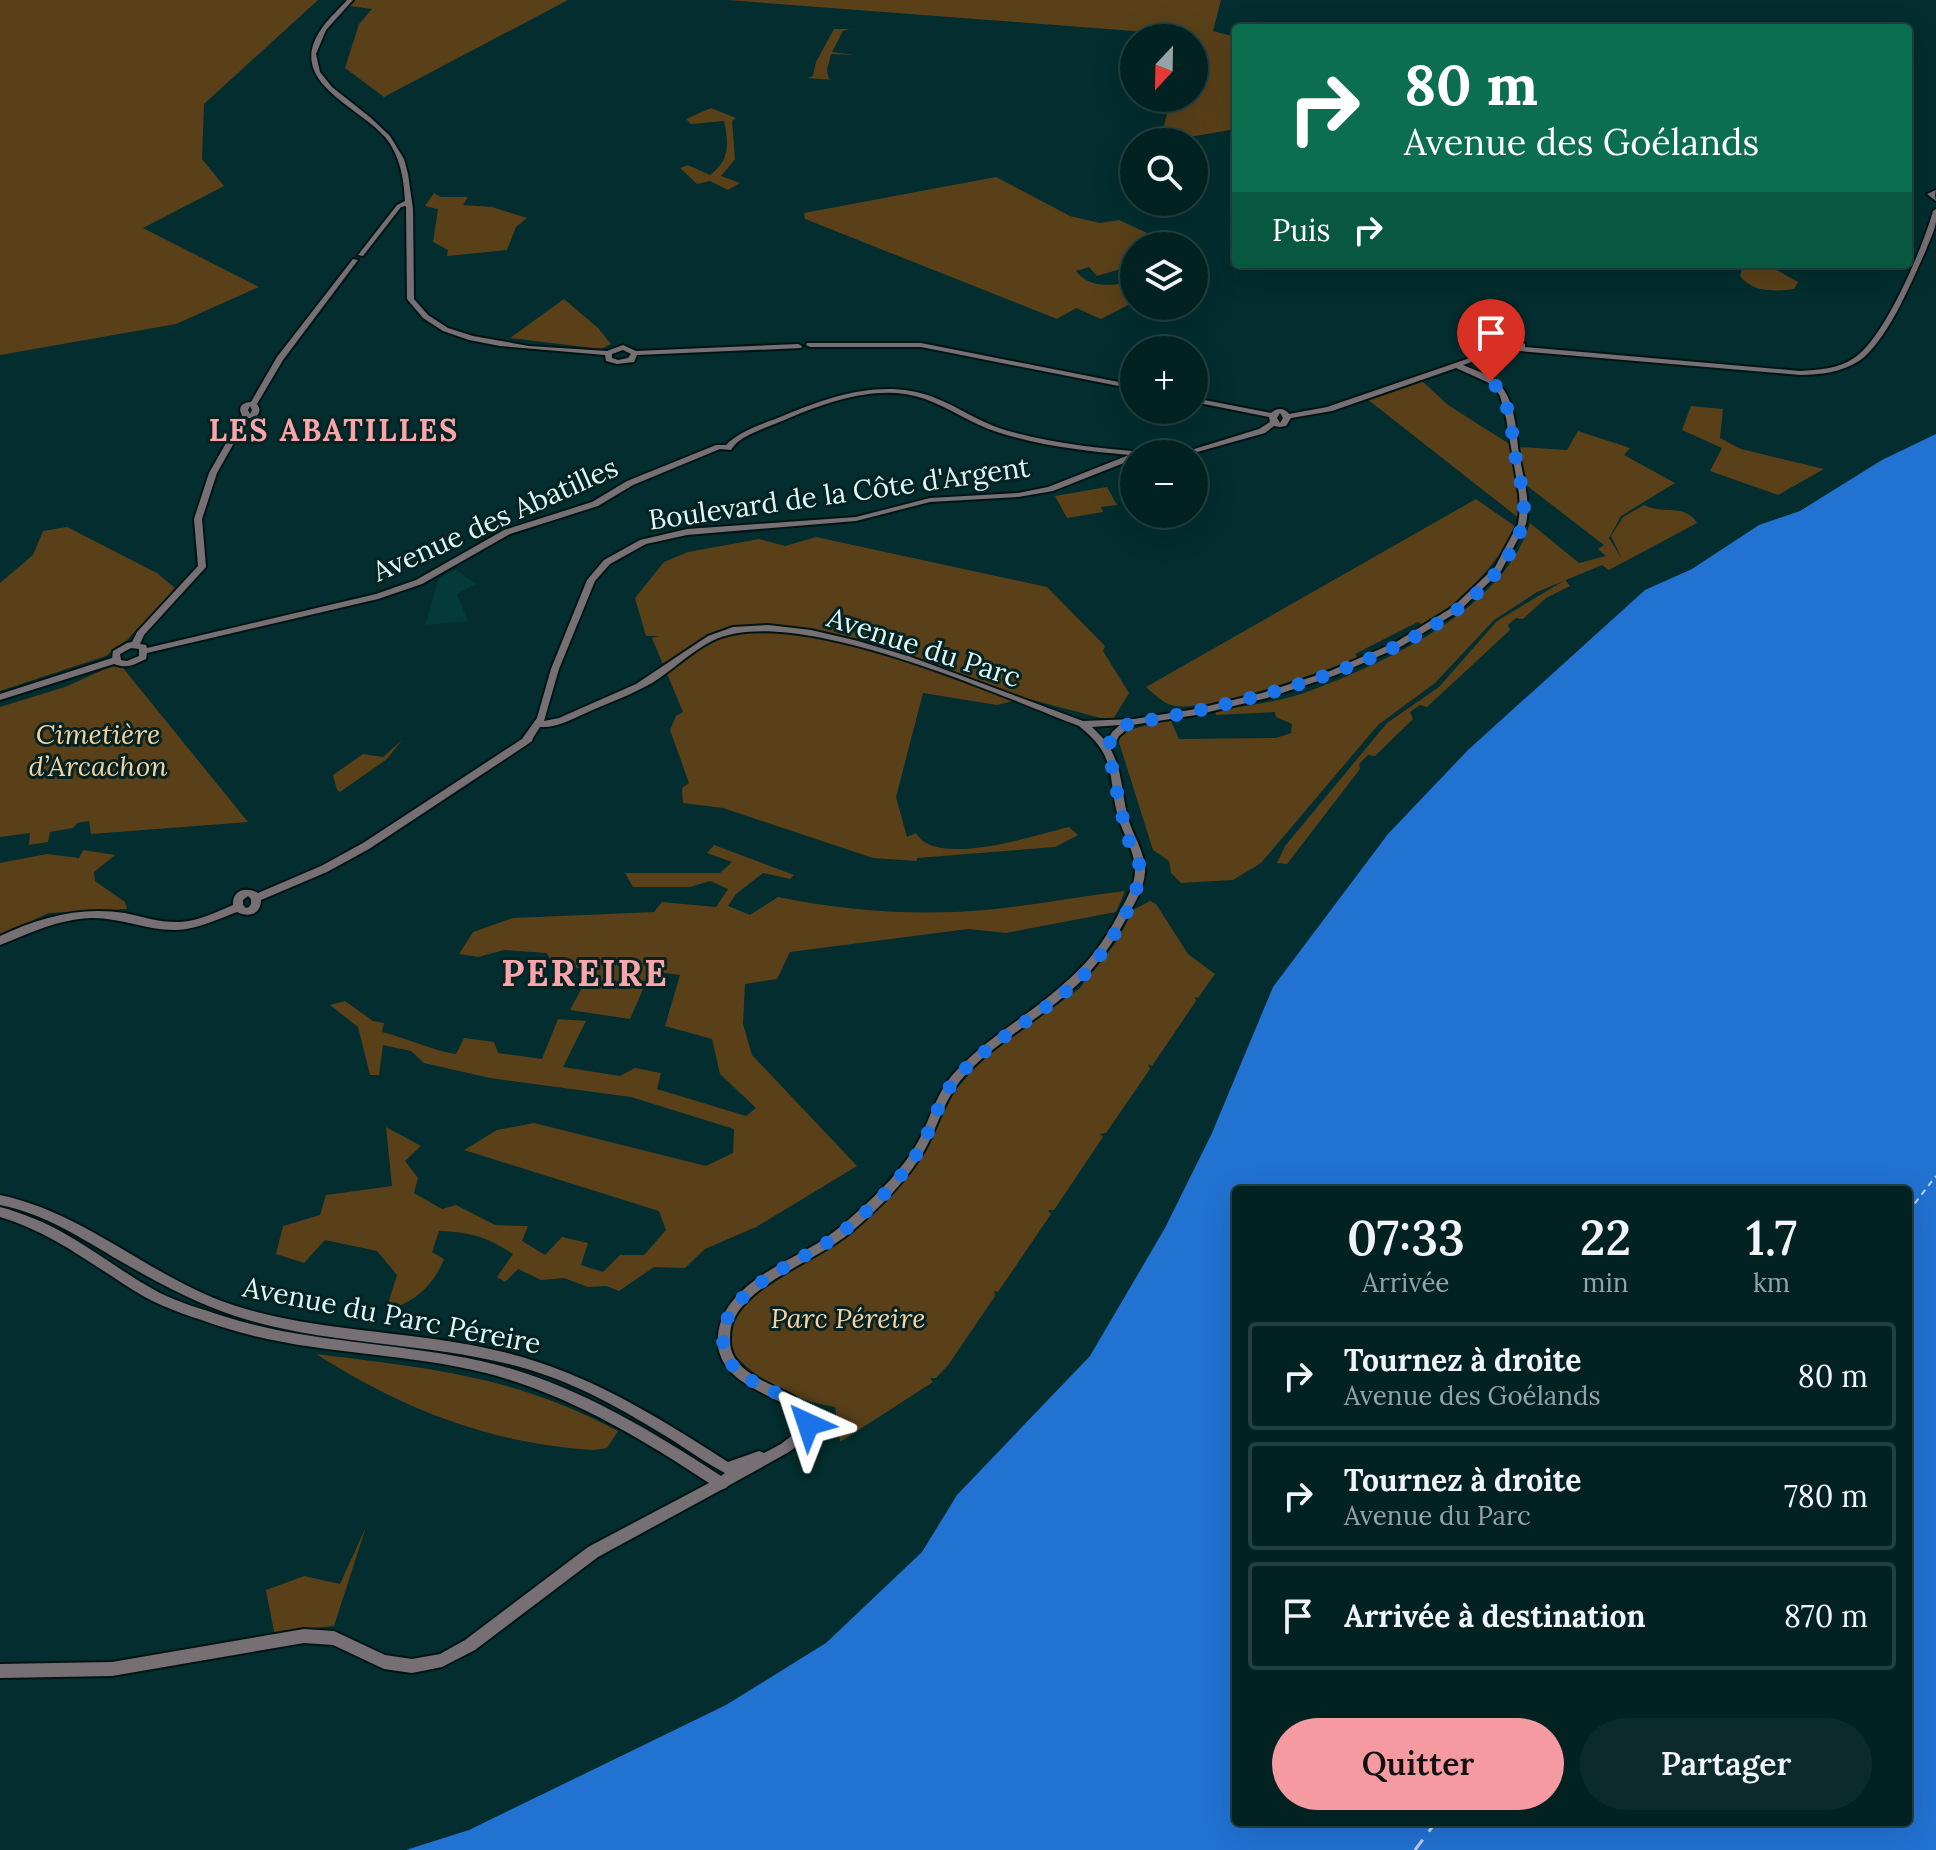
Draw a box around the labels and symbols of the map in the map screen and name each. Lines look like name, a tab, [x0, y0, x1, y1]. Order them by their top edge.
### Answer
north arrow	[1120, 24, 1208, 112]
pin	[1457, 299, 1525, 381]
district label: LES ABATILLES	[209, 411, 459, 449]
street label: Boulevard de la Côte d'Argent	[646, 448, 1032, 538]
street label: Avenue des Abatilles	[366, 449, 623, 590]
street label: Avenue du Parc	[822, 598, 1025, 695]
park label: Cimetière d’Arcachon	[29, 716, 167, 784]
district label: PEREIRE	[501, 950, 669, 996]
street label: Avenue du Parc Péreire	[239, 1268, 544, 1362]
park label: Parc Péreire	[770, 1300, 926, 1336]
position arrow	[766, 1382, 850, 1466]

